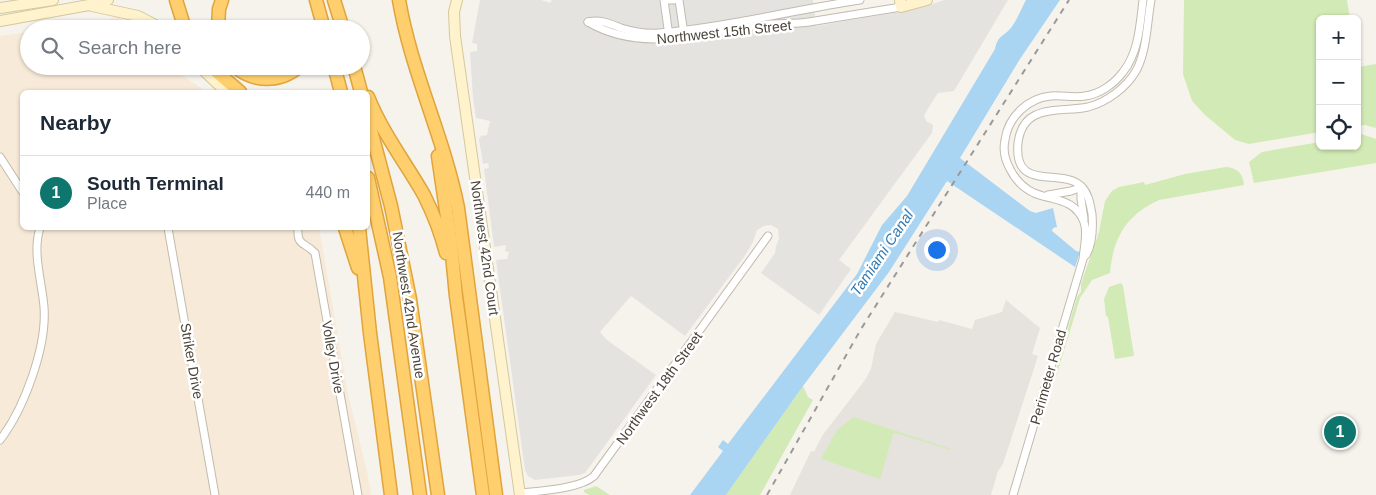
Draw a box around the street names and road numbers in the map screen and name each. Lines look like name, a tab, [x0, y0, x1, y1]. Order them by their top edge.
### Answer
street label: Northwest 15th Street	[656, 17, 792, 47]
street label: Northwest 42nd Court	[468, 179, 502, 317]
street label: Northwest 42nd Avenue	[389, 230, 429, 380]
street label: Volley Drive	[319, 319, 347, 395]
street label: Striker Drive	[177, 322, 207, 401]
street label: Northwest 18th Street	[613, 328, 705, 447]
street label: Perimeter Road	[1027, 328, 1069, 426]

